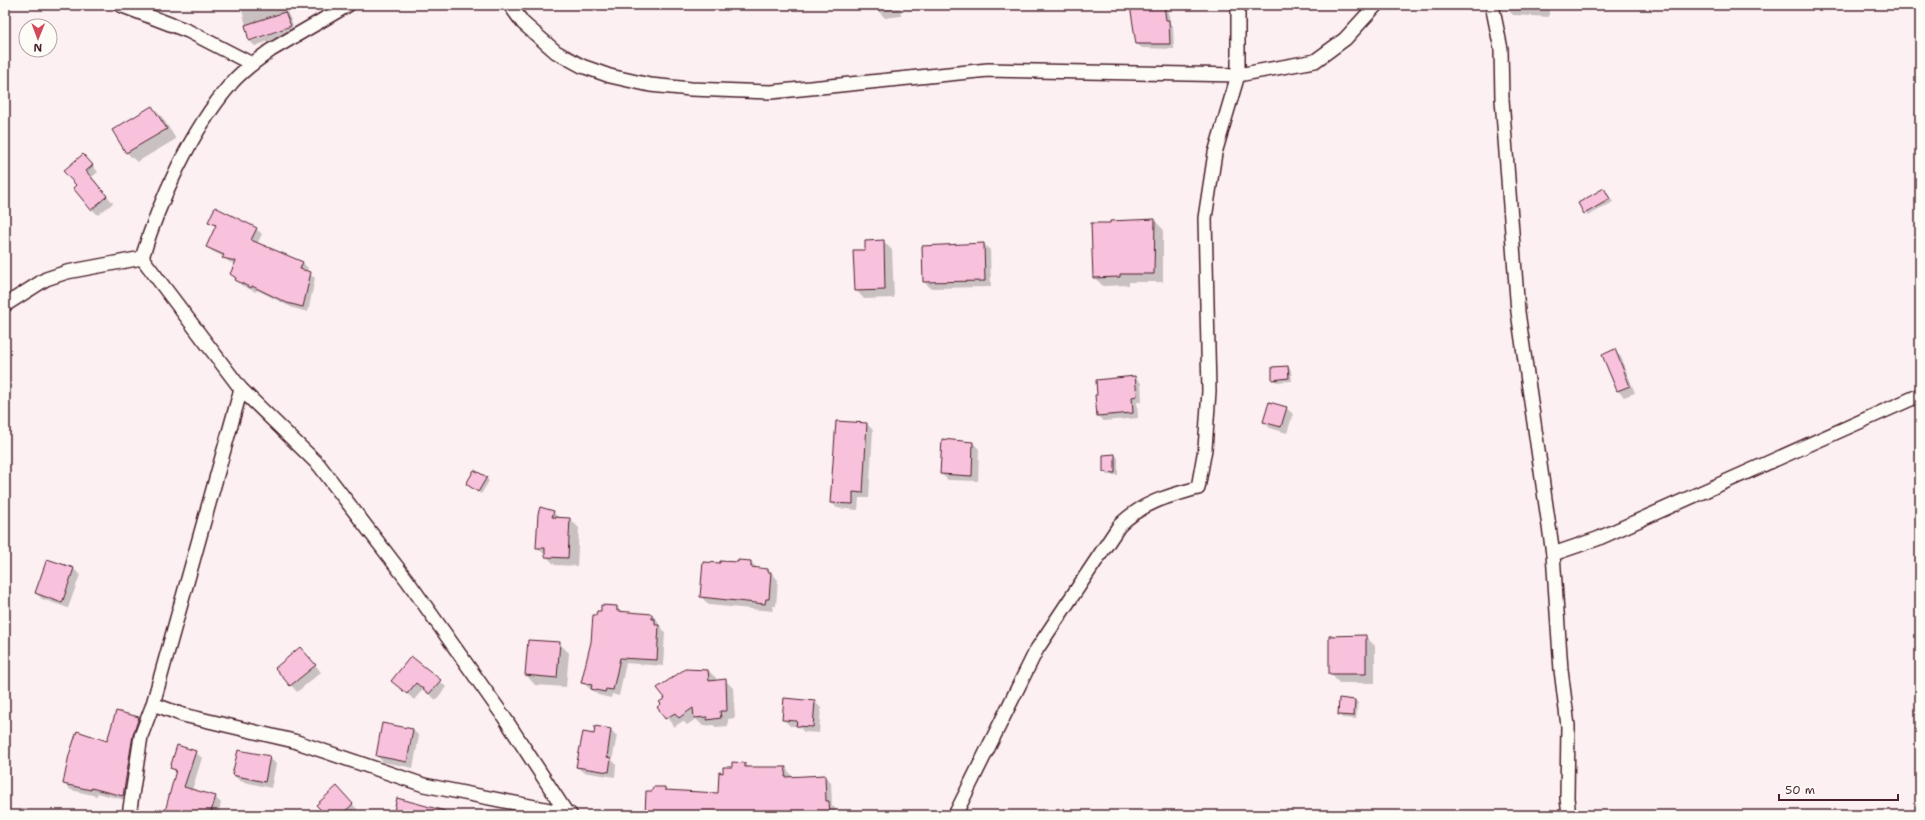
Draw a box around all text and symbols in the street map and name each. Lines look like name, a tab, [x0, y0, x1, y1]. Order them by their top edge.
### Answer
north arrow	[18, 18, 58, 58]
text: N	[33, 40, 42, 55]
scale bar	[1779, 776, 1898, 802]
text: 50 m	[1785, 782, 1815, 798]

